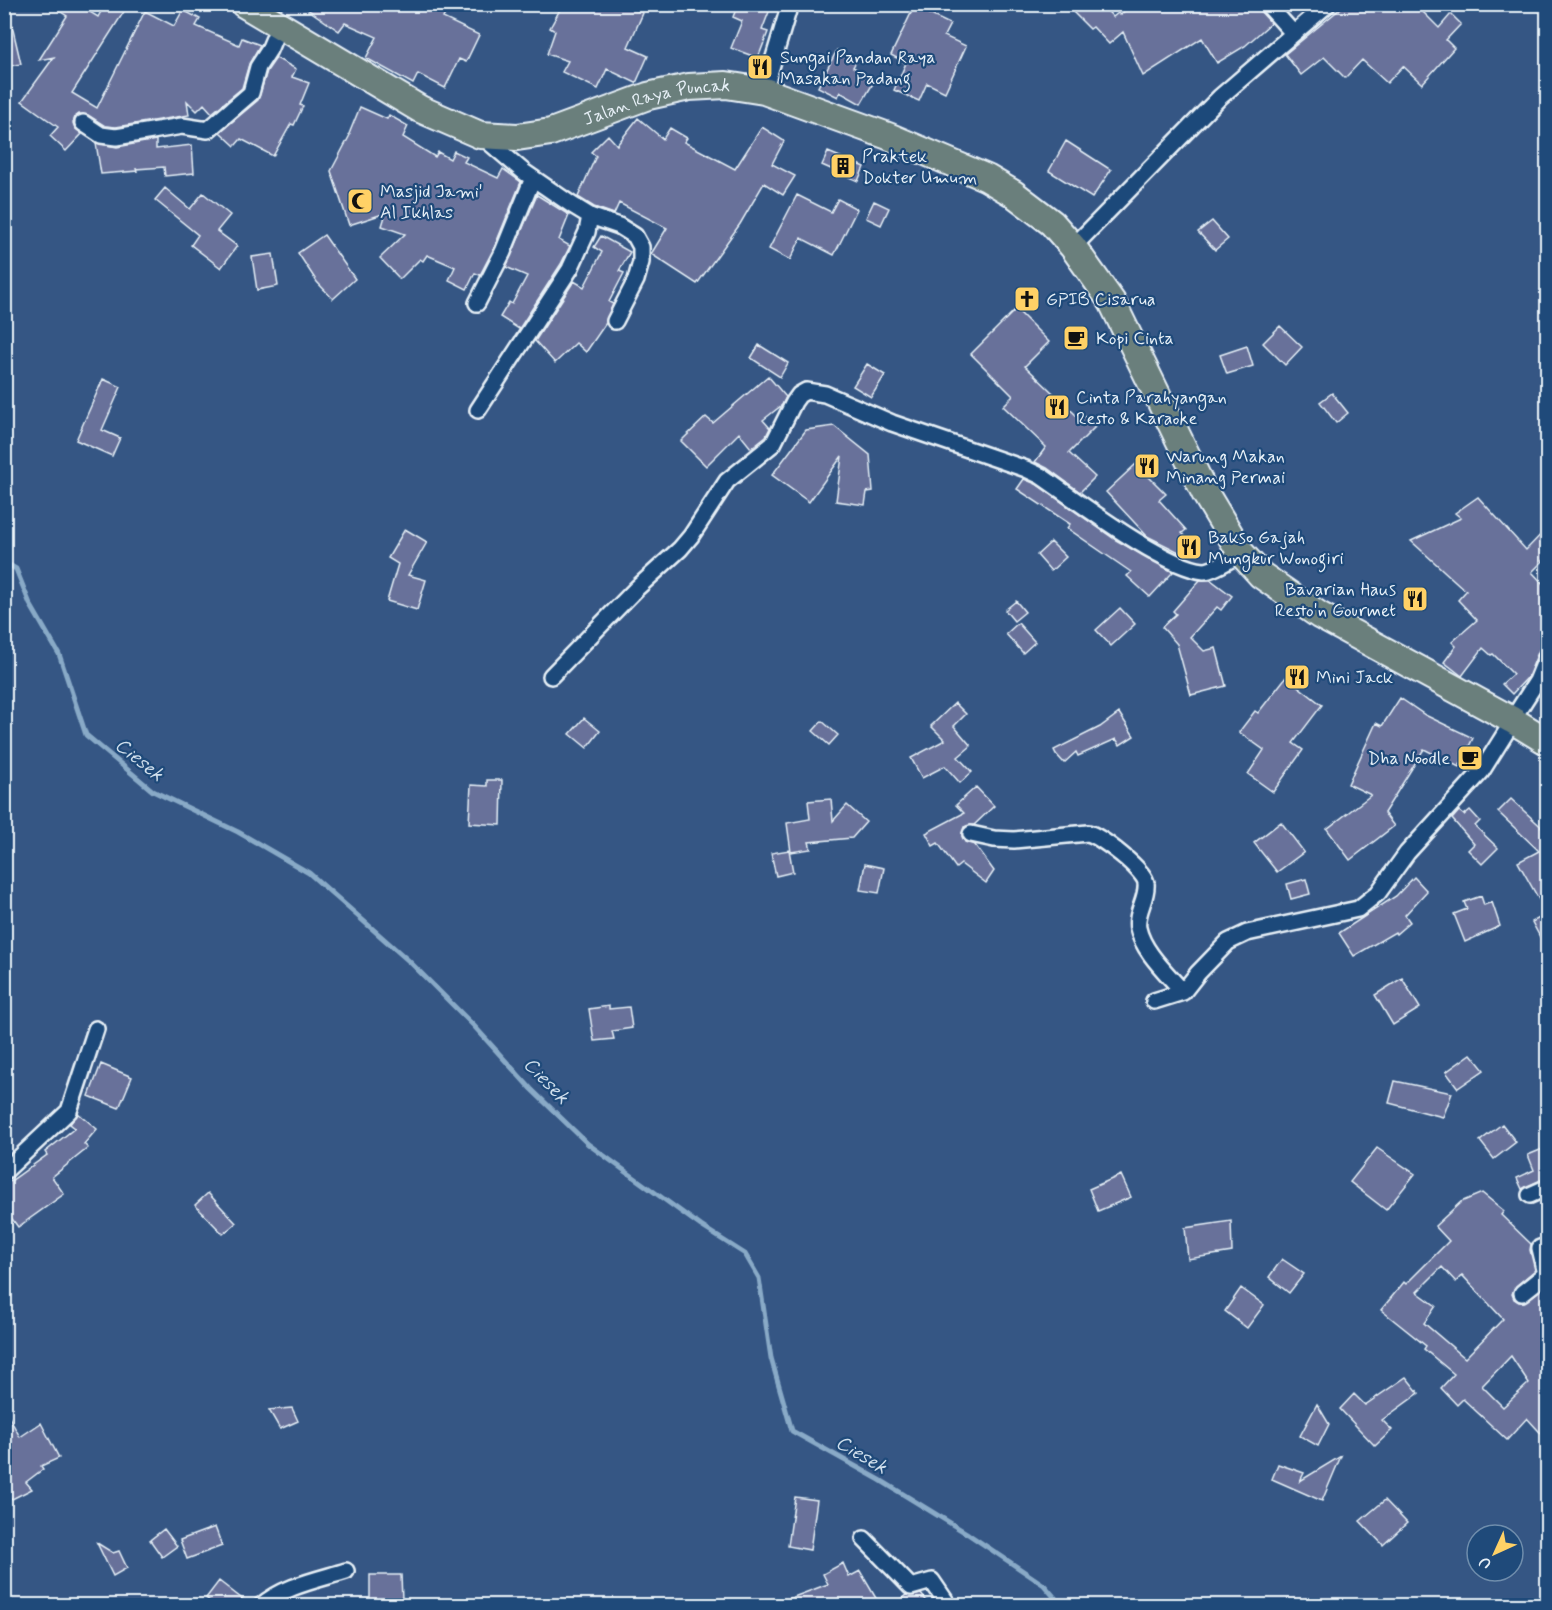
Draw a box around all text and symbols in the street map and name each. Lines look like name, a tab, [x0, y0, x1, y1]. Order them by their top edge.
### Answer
place label: Sungai Pandan Raya Masakan Padang	[780, 46, 936, 93]
restaurant icon: Sungai Pandan Raya Masakan Padang	[745, 52, 775, 82]
street label: Jalan Raya Puncak	[580, 73, 732, 132]
place label: Praktek Dokter Umum	[862, 145, 977, 190]
building icon: Praktek Dokter Umum	[828, 151, 858, 181]
place label: Masjid Jami' Al Ikhlas	[380, 180, 483, 225]
mosque icon: Masjid Jami' Al Ikhlas	[345, 186, 375, 216]
church icon: GPIB Cisarua	[1012, 284, 1042, 314]
place label: GPIB Cisarua	[1046, 288, 1156, 312]
cafe icon: Kopi Cinta	[1061, 323, 1091, 353]
place label: Kopi Cinta	[1096, 327, 1174, 351]
place label: Cinta Parahyangan Resto & Karaoke	[1076, 386, 1227, 431]
restaurant icon: Cinta Parahyangan Resto & Karaoke	[1042, 392, 1072, 422]
place label: Warung Makan Minang Permai	[1166, 445, 1285, 490]
restaurant icon: Warung Makan Minang Permai	[1132, 451, 1162, 481]
place label: Bakso Gajah Mungkur Wonogiri	[1208, 526, 1344, 573]
restaurant icon: Bakso Gajah Mungkur Wonogiri	[1174, 532, 1204, 562]
place label: Bavarian Haus Resto'n Gourmet	[1275, 578, 1396, 623]
restaurant icon: Bavarian Haus Resto'n Gourmet	[1400, 584, 1430, 614]
restaurant icon: Mini Jack	[1282, 662, 1312, 692]
place label: Mini Jack	[1316, 666, 1393, 690]
water label: Ciesek	[109, 732, 169, 788]
cafe icon: Dha Noodle	[1455, 743, 1485, 773]
place label: Dha Noodle	[1368, 747, 1450, 771]
water label: Ciesek	[517, 1052, 575, 1111]
water label: Ciesek	[830, 1429, 892, 1481]
north arrow	[1465, 1523, 1525, 1583]
text: U	[1474, 1551, 1497, 1574]

